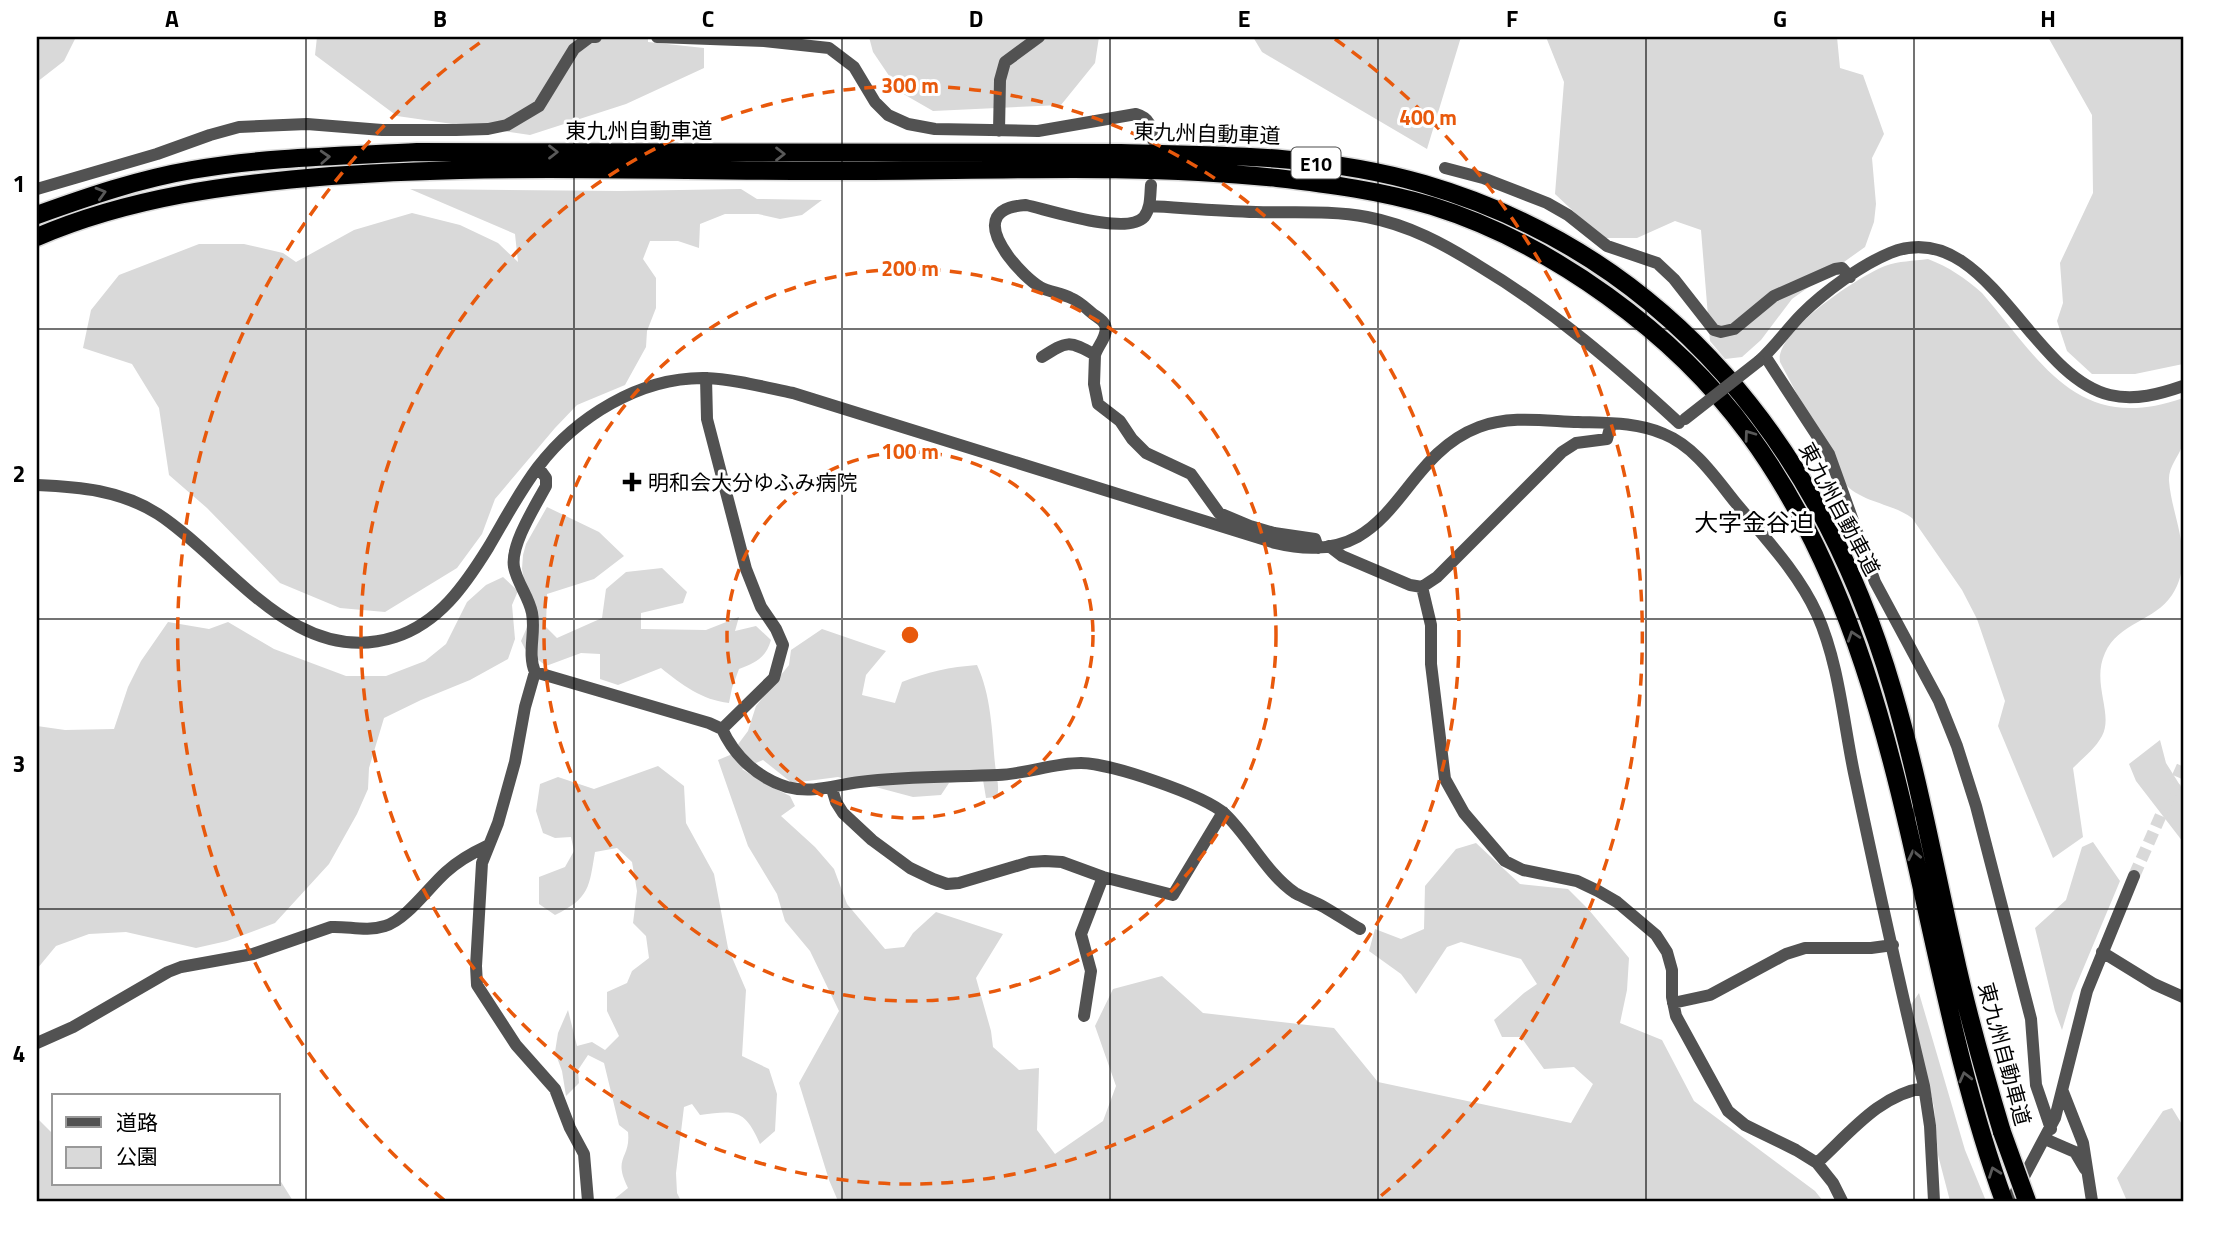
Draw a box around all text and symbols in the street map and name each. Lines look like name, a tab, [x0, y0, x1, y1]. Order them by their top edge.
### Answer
text: A	[165, 1, 179, 36]
text: B	[433, 1, 447, 36]
text: C	[702, 1, 714, 36]
text: D	[969, 1, 983, 36]
text: E	[1238, 1, 1250, 36]
text: F	[1506, 1, 1518, 36]
text: G	[1773, 1, 1787, 36]
text: H	[2040, 1, 2056, 36]
text: 300 m	[881, 69, 939, 101]
text: 400 m	[1399, 101, 1457, 133]
street label: 東九州自動車道	[566, 114, 713, 146]
street label: 東九州自動車道	[1133, 114, 1281, 152]
one-way arrow	[548, 144, 558, 160]
one-way arrow	[775, 146, 786, 162]
road number: E10	[1292, 148, 1340, 178]
one-way arrow	[320, 150, 331, 165]
text: 1	[13, 166, 25, 201]
one-way arrow	[95, 187, 107, 202]
text: 200 m	[881, 252, 939, 284]
one-way arrow	[1745, 430, 1757, 443]
text: 100 m	[881, 435, 939, 467]
street label: 東九州自動車道	[1791, 437, 1889, 581]
text: 2	[13, 456, 25, 491]
place label: 明和会大分ゆふみ病院	[648, 466, 858, 498]
marker: 明和会大分ゆふみ病院	[622, 472, 642, 492]
district label: 大字金谷迫	[1694, 504, 1814, 540]
centre of rings	[898, 623, 922, 647]
one-way arrow	[1847, 630, 1861, 643]
text: 3	[13, 746, 25, 781]
one-way arrow	[1907, 849, 1922, 861]
street label: 東九州自動車道	[1971, 979, 2039, 1129]
text: 4	[13, 1036, 25, 1071]
one-way arrow	[1959, 1071, 1973, 1083]
legend	[52, 1094, 280, 1186]
text: 道路	[116, 1106, 158, 1138]
text: 公園	[116, 1140, 158, 1172]
one-way arrow	[1988, 1166, 2002, 1178]

